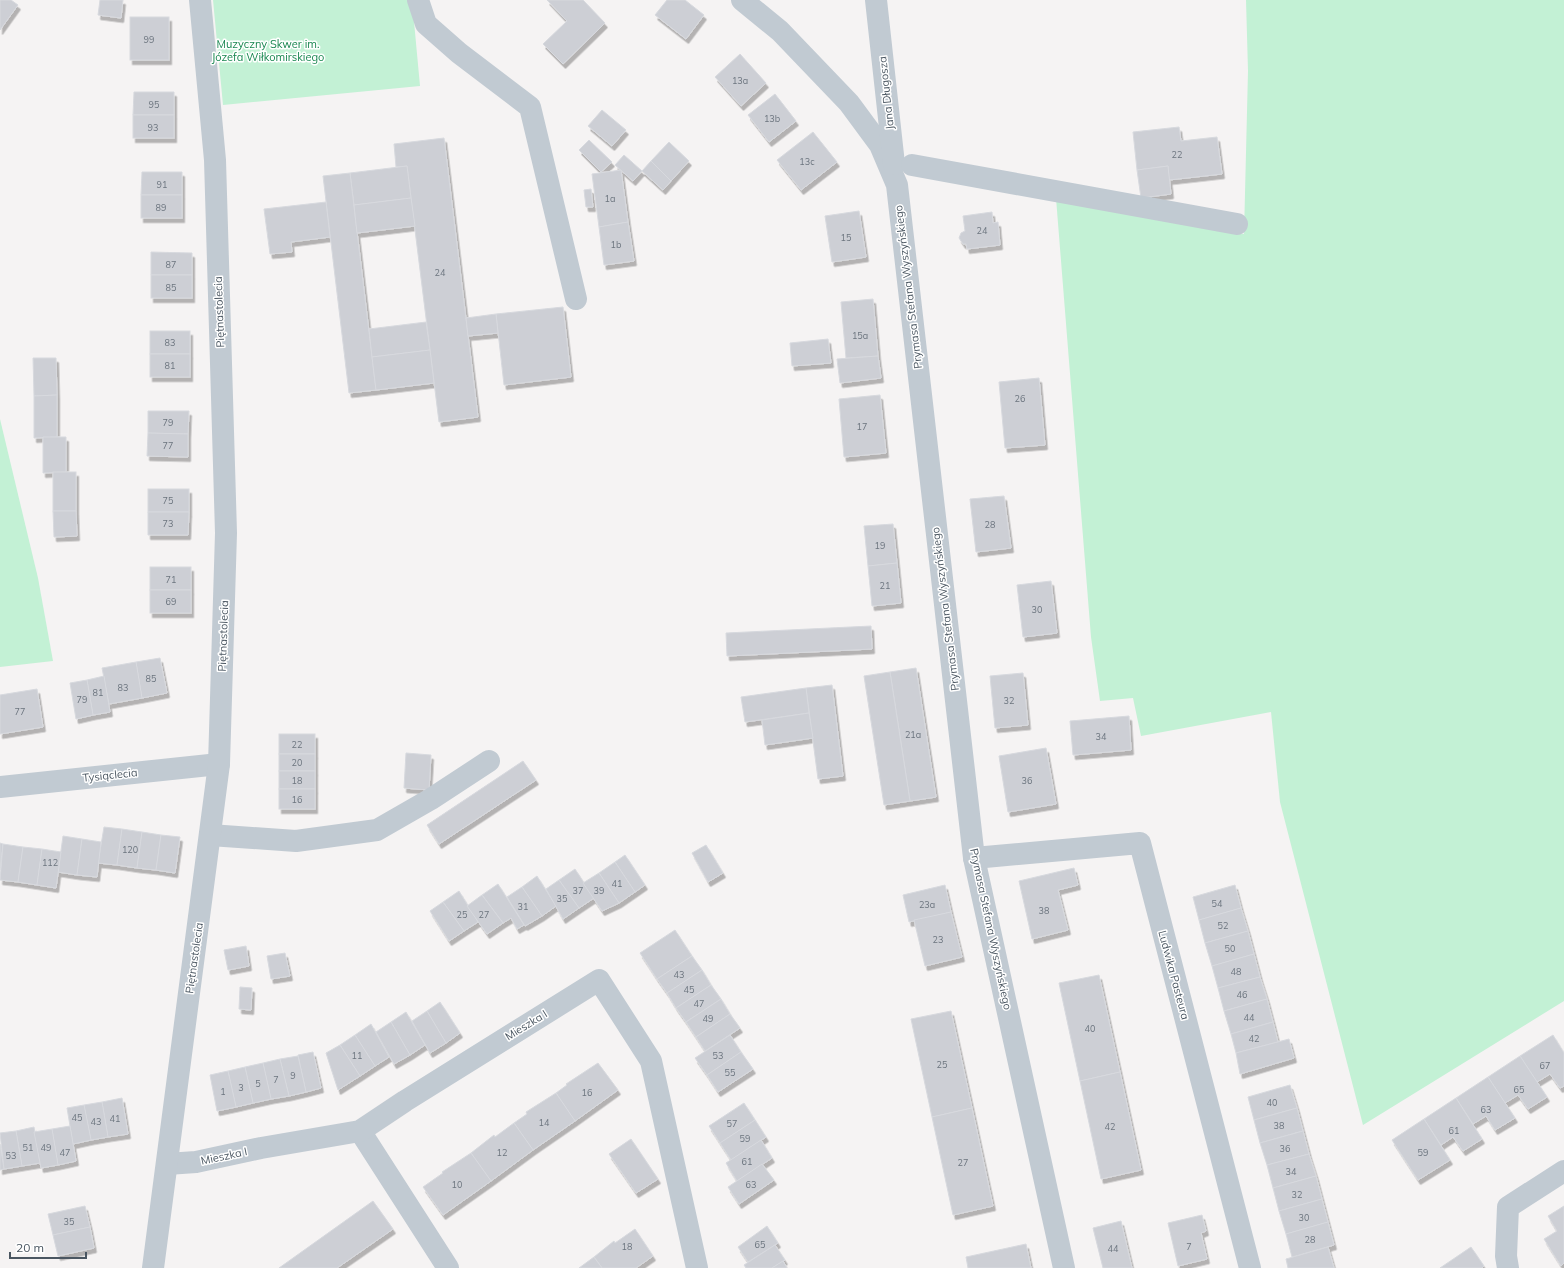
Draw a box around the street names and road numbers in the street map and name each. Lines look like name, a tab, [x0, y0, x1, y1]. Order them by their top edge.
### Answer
street label: Jana Długosza	[875, 56, 897, 130]
street label: Prymasa Stefana Wyszyńskiego	[891, 204, 925, 370]
street label: Piętnastolecia	[211, 276, 227, 348]
street label: Prymasa Stefana Wyszyńskiego	[928, 526, 962, 692]
street label: Piętnastolecia	[215, 600, 231, 672]
street label: Tysiąclecia	[82, 765, 138, 785]
street label: Prymasa Stefana Wyszyńskiego	[967, 847, 1015, 1011]
street label: Piętnastolecia	[182, 922, 206, 994]
street label: Ludwika Pasteura	[1155, 929, 1193, 1021]
street label: Mieszka I	[502, 1007, 550, 1043]
street label: Mieszka I	[200, 1144, 248, 1168]

